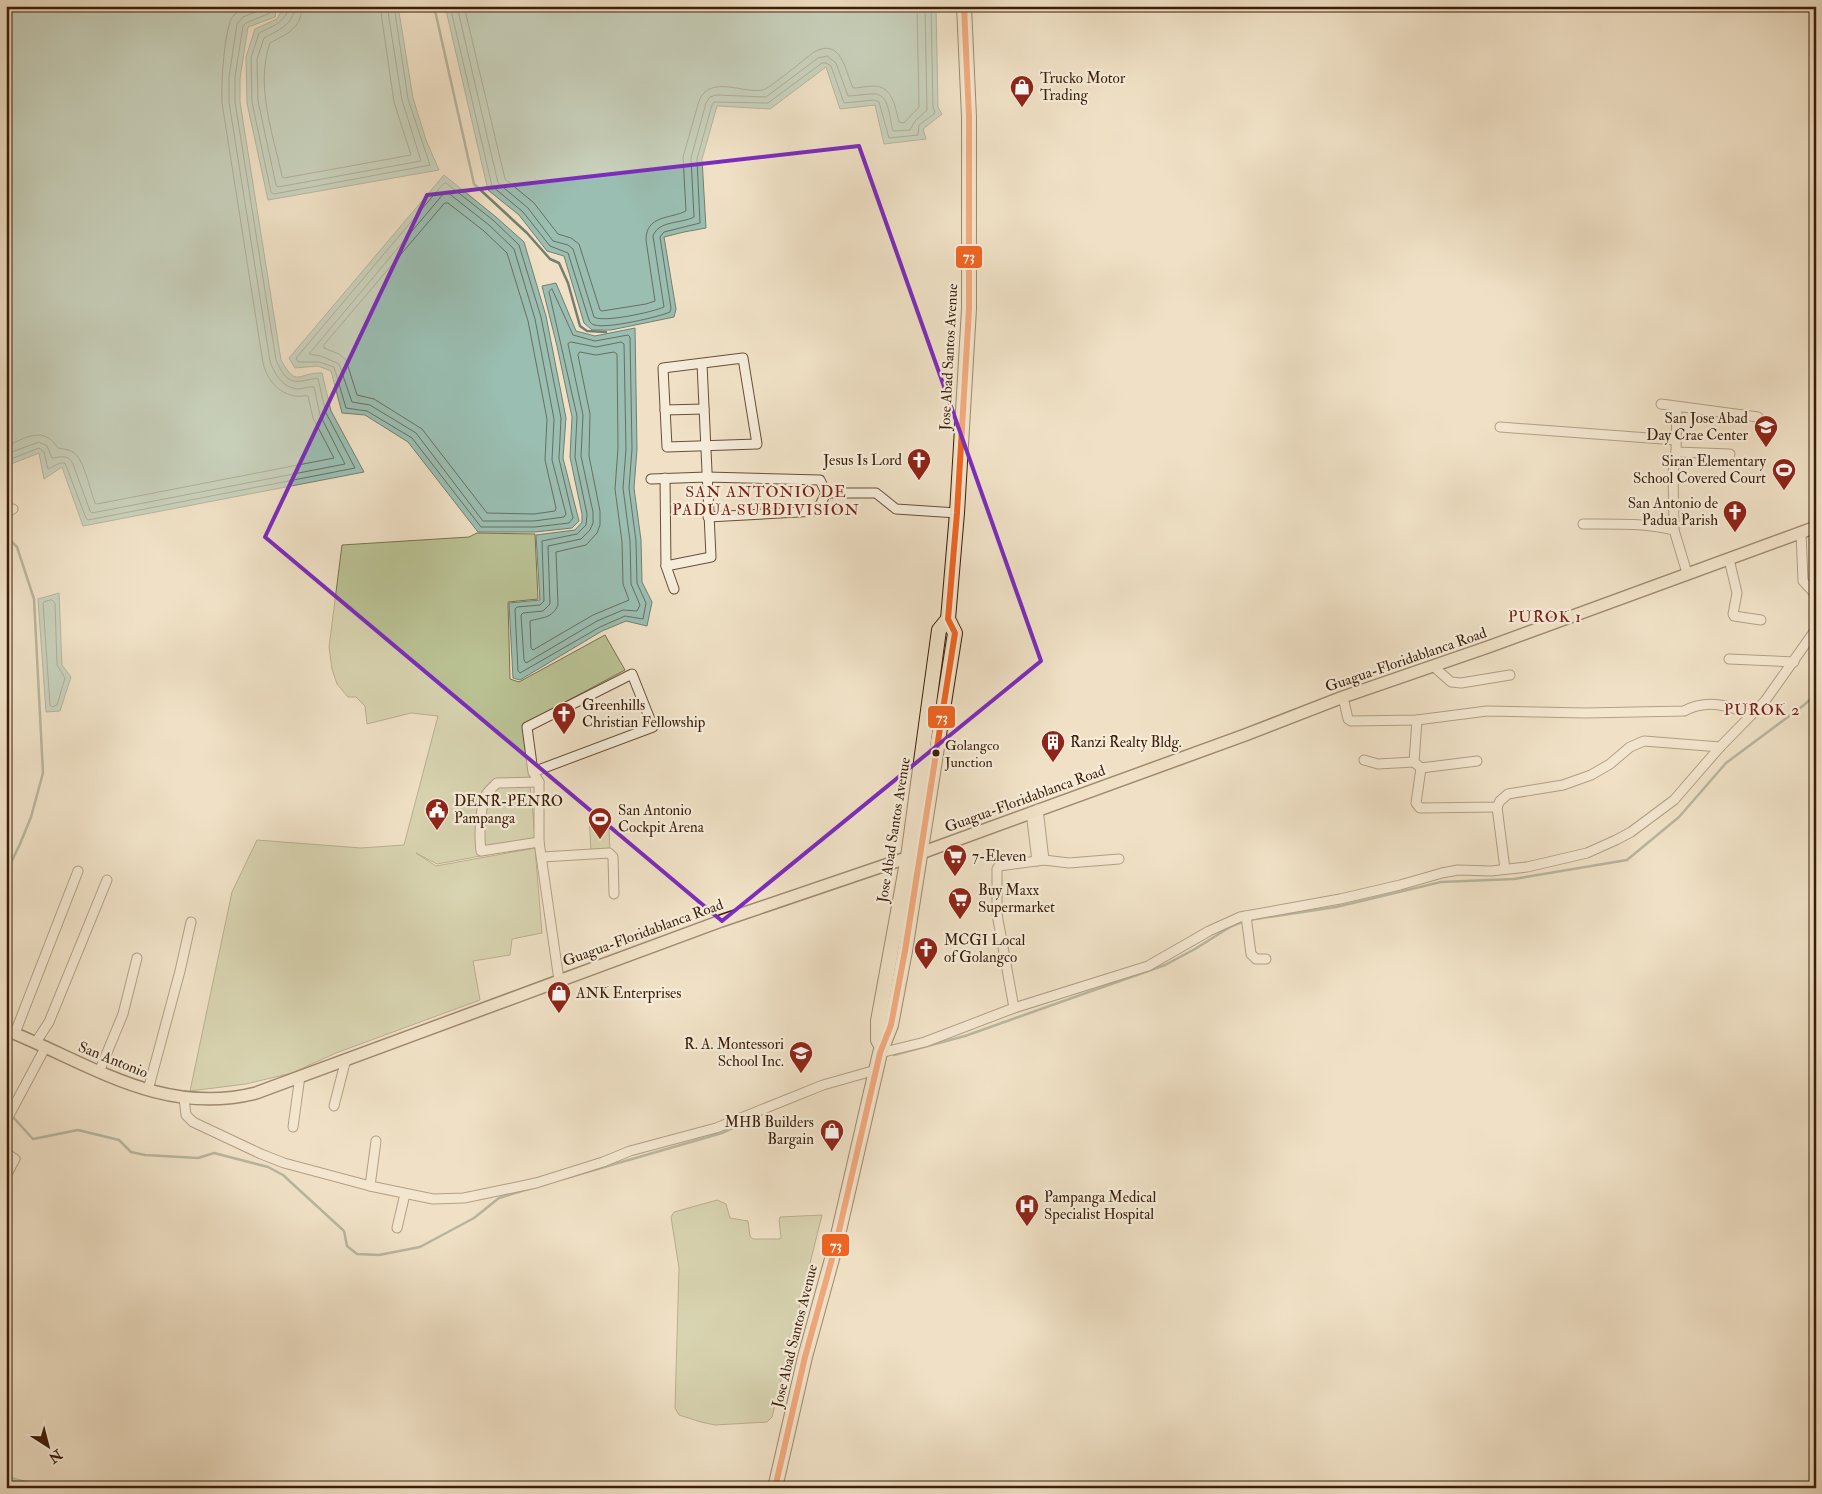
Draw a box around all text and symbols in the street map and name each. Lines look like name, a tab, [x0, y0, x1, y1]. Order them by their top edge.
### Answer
place label: Trucko Motor Trading	[1040, 69, 1126, 105]
shop icon: Trucko Motor Trading	[1009, 74, 1035, 108]
line badge: 73	[955, 245, 983, 269]
text: 73	[963, 248, 975, 265]
street label: Jose Abad Santos Avenue	[936, 283, 963, 432]
place label: San Jose Abad Day Crae Center	[1646, 409, 1749, 445]
school or university icon: San Jose Abad Day Crae Center	[1753, 414, 1779, 448]
church icon: Jesus Is Lord	[906, 447, 932, 481]
place label: Jesus Is Lord	[822, 451, 903, 471]
place label: Siran Elementary School Covered Court	[1633, 452, 1766, 488]
sports icon: Siran Elementary School Covered Court	[1771, 457, 1797, 491]
district label: SAN ANTONIO DE PADUA SUBDIVISION	[672, 482, 860, 520]
place label: San Antonio de Padua Parish	[1628, 494, 1718, 530]
church icon: San Antonio de Padua Parish	[1722, 499, 1748, 533]
district label: PUROK 1	[1508, 607, 1582, 627]
street label: Guagua-Floridablanca Road	[1323, 623, 1490, 697]
place label: Greenhills Christian Fellowship	[582, 696, 706, 733]
district label: PUROK 2	[1724, 700, 1800, 720]
church icon: Greenhills Christian Fellowship	[551, 701, 577, 735]
line badge: 73	[927, 705, 956, 729]
text: 73	[936, 709, 948, 726]
building icon: Ranzi Realty Bldg.	[1040, 729, 1066, 763]
place label: Ranzi Realty Bldg.	[1070, 733, 1182, 752]
place label: Golangco Junction	[944, 737, 999, 771]
marker: Golangco Junction	[931, 748, 941, 758]
street label: Jose Abad Santos Avenue	[873, 756, 916, 905]
street label: Guagua-Floridablanca Road	[942, 761, 1108, 837]
place label: DENR-PENRO Pampanga	[454, 792, 563, 829]
public building icon: DENR-PENRO Pampanga	[424, 797, 450, 831]
place label: San Antonio Cockpit Arena	[618, 801, 705, 838]
sports icon: San Antonio Cockpit Arena	[587, 806, 613, 840]
supermarket icon: 7-Eleven	[942, 843, 968, 877]
place label: 7-Eleven	[972, 847, 1027, 866]
place label: Buy Maxx Supermarket	[978, 881, 1055, 918]
supermarket icon: Buy Maxx Supermarket	[947, 886, 973, 920]
street label: Guagua-Floridablanca Road	[560, 895, 726, 971]
place label: MCGI Local of Golangco	[944, 931, 1026, 967]
church icon: MCGI Local of Golangco	[913, 936, 939, 970]
shop icon: ANK Enterprises	[546, 980, 572, 1014]
place label: ANK Enterprises	[575, 984, 681, 1004]
place label: R. A. Montessori School Inc.	[684, 1035, 784, 1071]
street label: San Antonio	[75, 1037, 151, 1083]
school or university icon: R. A. Montessori School Inc.	[788, 1040, 814, 1074]
place label: MHB Builders Bargain	[724, 1113, 814, 1149]
shop icon: MHB Builders Bargain	[819, 1118, 845, 1152]
place label: Pampanga Medical Specialist Hospital	[1044, 1188, 1156, 1225]
hospital icon: Pampanga Medical Specialist Hospital	[1014, 1193, 1040, 1227]
line badge: 73	[821, 1233, 850, 1257]
text: 73	[830, 1237, 842, 1254]
street label: Jose Abad Santos Avenue	[768, 1262, 823, 1411]
north arrow	[22, 1422, 72, 1472]
text: N	[45, 1445, 66, 1467]

